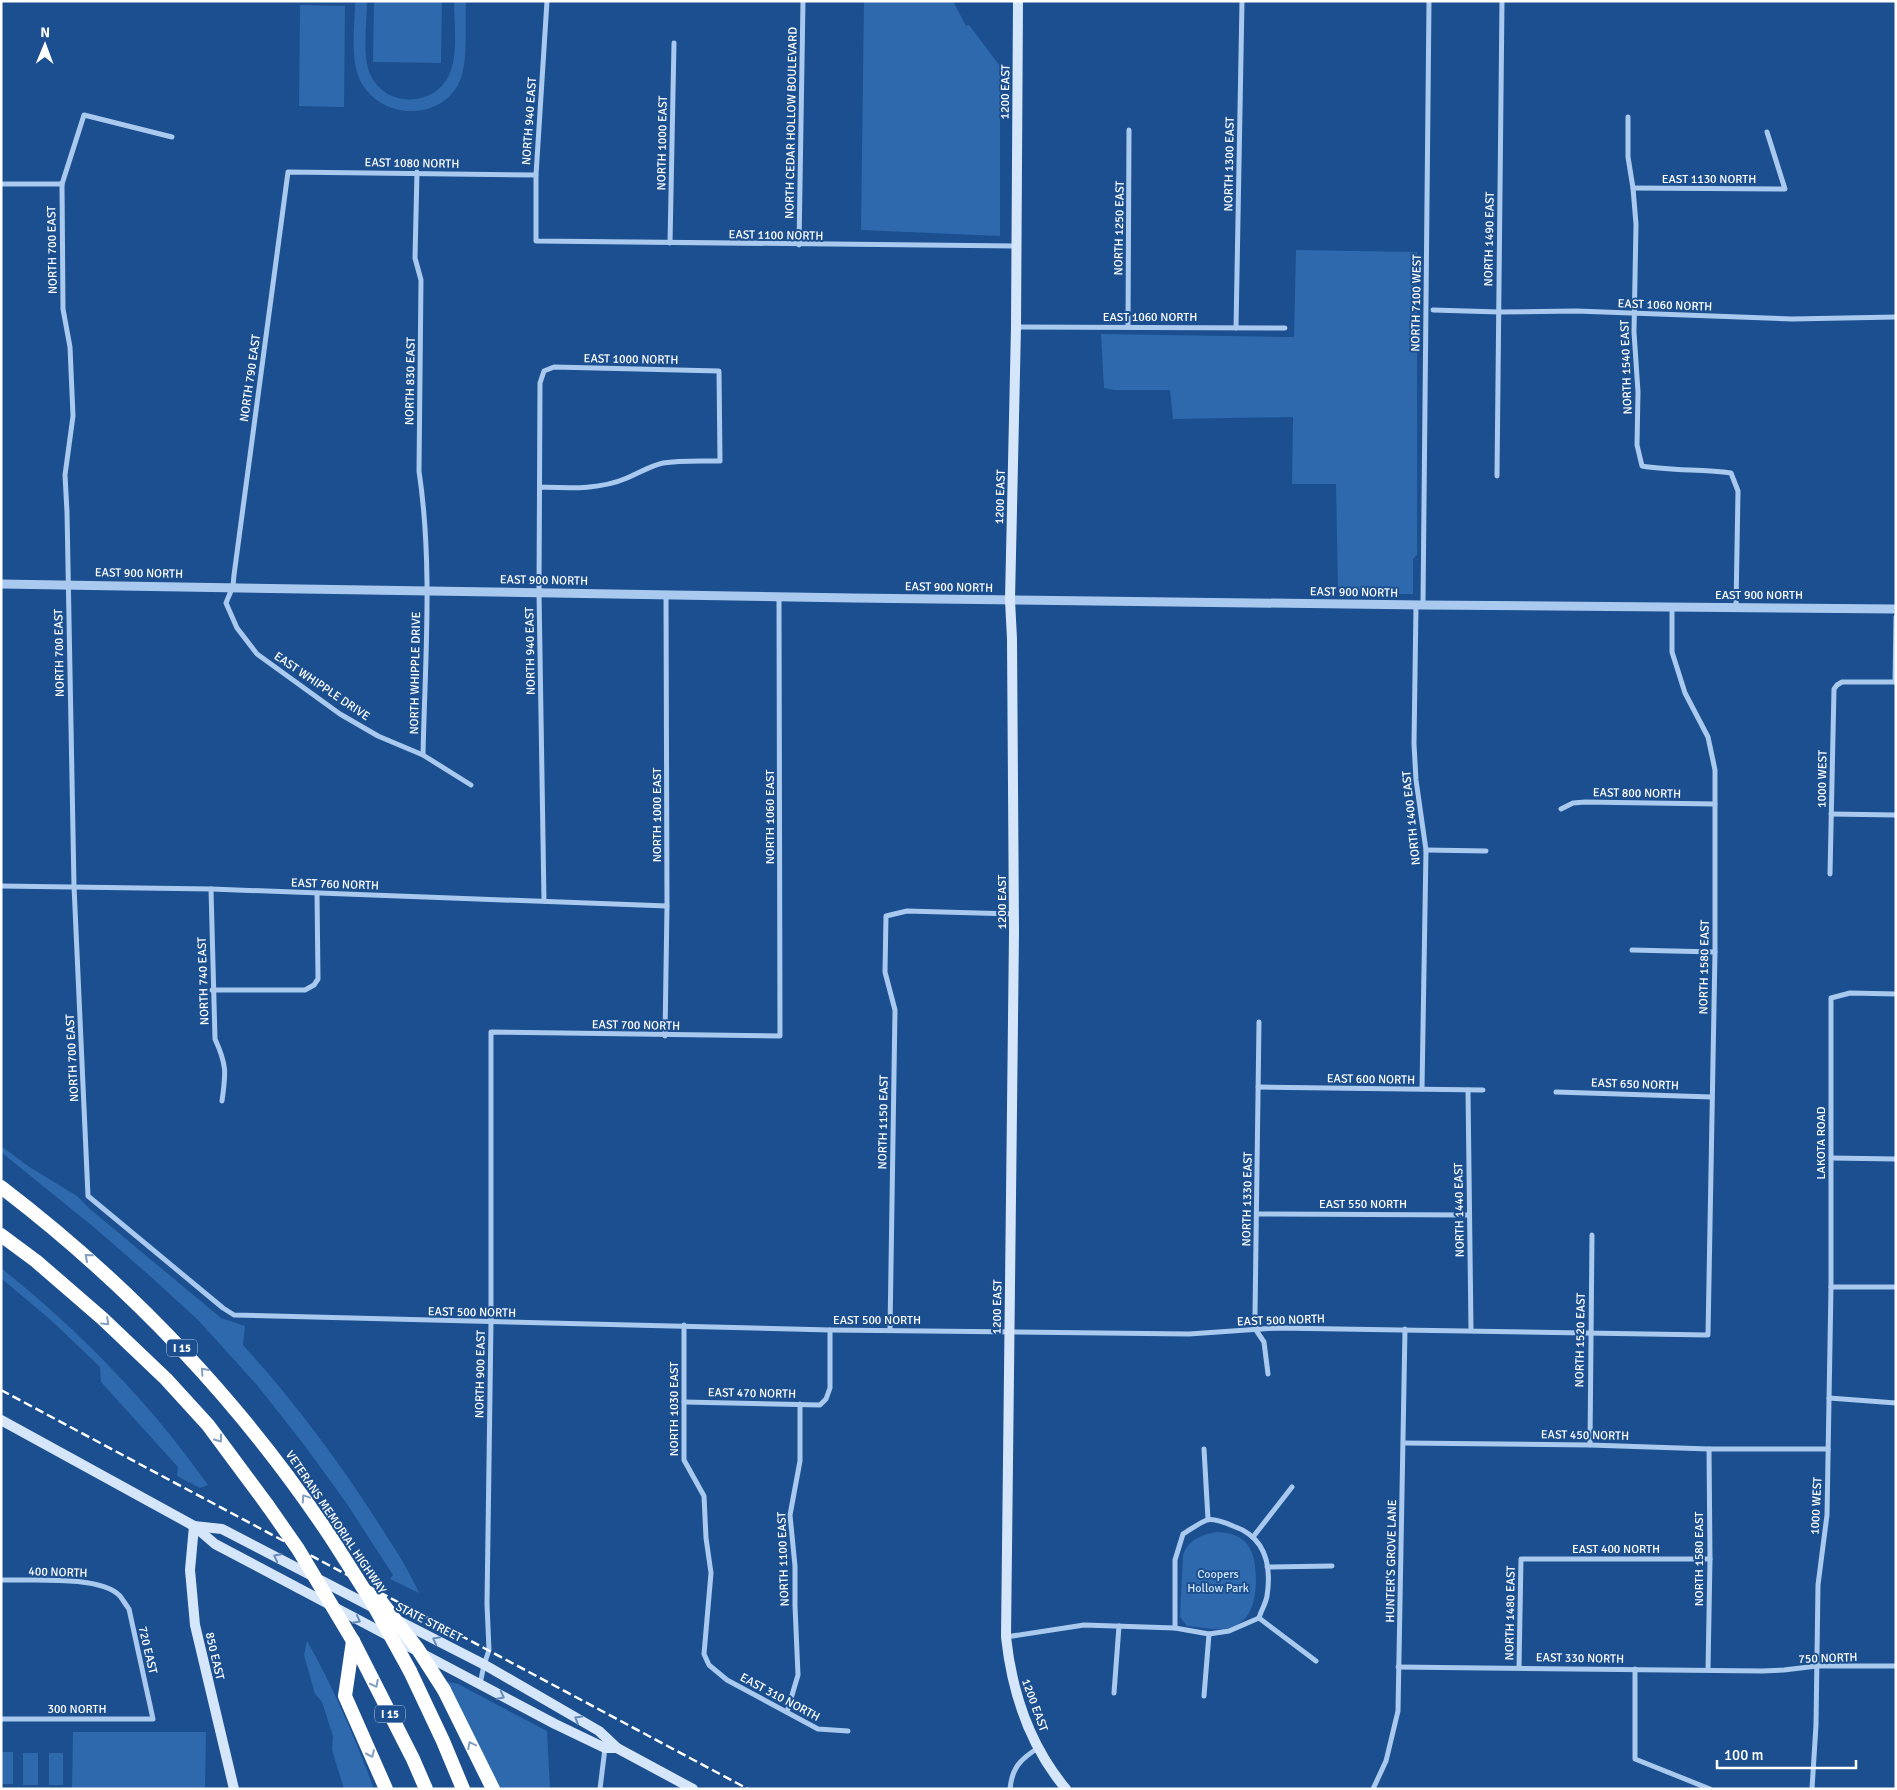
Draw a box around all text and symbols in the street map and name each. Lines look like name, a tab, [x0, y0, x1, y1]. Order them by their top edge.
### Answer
north arrow	[20, 20, 70, 70]
text: N	[40, 24, 50, 41]
street label: NORTH CEDAR HOLLOW BOULEVARD	[782, 27, 801, 219]
street label: 1200 EAST	[998, 64, 1013, 120]
street label: NORTH 940 EAST	[519, 76, 540, 166]
street label: NORTH 1000 EAST	[654, 95, 671, 190]
street label: NORTH 1300 EAST	[1221, 116, 1238, 211]
street label: EAST 1080 NORTH	[365, 155, 459, 172]
street label: EAST 1130 NORTH	[1662, 172, 1756, 187]
street label: NORTH 1250 EAST	[1111, 180, 1128, 275]
street label: NORTH 1490 EAST	[1481, 191, 1498, 286]
street label: NORTH 700 EAST	[44, 206, 61, 294]
street label: EAST 1100 NORTH	[729, 227, 823, 244]
street label: NORTH 7100 WEST	[1408, 254, 1425, 352]
street label: EAST 1060 NORTH	[1617, 296, 1713, 315]
street label: EAST 1060 NORTH	[1103, 310, 1197, 325]
street label: NORTH 1540 EAST	[1617, 319, 1636, 415]
street label: NORTH 790 EAST	[237, 333, 264, 423]
street label: NORTH 830 EAST	[402, 337, 419, 425]
street label: EAST 1000 NORTH	[584, 351, 678, 368]
street label: 1200 EAST	[992, 469, 1009, 525]
street label: EAST 900 NORTH	[95, 565, 183, 582]
street label: EAST 900 NORTH	[500, 572, 588, 589]
street label: EAST 900 NORTH	[905, 579, 993, 596]
street label: EAST 900 NORTH	[1310, 584, 1398, 601]
street label: EAST 900 NORTH	[1715, 588, 1803, 603]
street label: NORTH 940 EAST	[522, 607, 539, 695]
street label: NORTH 700 EAST	[51, 609, 68, 697]
street label: NORTH WHIPPLE DRIVE	[407, 611, 424, 735]
street label: EAST WHIPPLE DRIVE	[271, 649, 373, 724]
street label: 1000 WEST	[1814, 750, 1831, 808]
street label: NORTH 1000 EAST	[650, 768, 665, 862]
street label: NORTH 1060 EAST	[763, 770, 778, 864]
street label: NORTH 1400 EAST	[1399, 770, 1424, 866]
street label: EAST 800 NORTH	[1593, 785, 1681, 802]
street label: 1200 EAST	[995, 874, 1010, 929]
street label: EAST 760 NORTH	[291, 875, 379, 894]
street label: NORTH 1580 EAST	[1696, 919, 1713, 1014]
street label: NORTH 740 EAST	[194, 937, 213, 1025]
street label: NORTH 700 EAST	[63, 1013, 82, 1102]
street label: EAST 700 NORTH	[592, 1017, 680, 1034]
street label: EAST 600 NORTH	[1327, 1071, 1415, 1088]
street label: NORTH 1150 EAST	[875, 1074, 892, 1169]
street label: EAST 650 NORTH	[1591, 1075, 1679, 1094]
street label: LAKOTA ROAD	[1814, 1106, 1829, 1180]
street label: NORTH 1330 EAST	[1239, 1151, 1256, 1246]
street label: NORTH 1440 EAST	[1451, 1162, 1468, 1257]
street label: EAST 550 NORTH	[1319, 1197, 1407, 1212]
one-way arrow	[85, 1255, 94, 1263]
street label: 1200 EAST	[990, 1279, 1005, 1335]
street label: NORTH 1520 EAST	[1572, 1292, 1589, 1387]
street label: EAST 500 NORTH	[428, 1304, 516, 1321]
street label: EAST 500 NORTH	[1237, 1311, 1325, 1330]
street label: EAST 500 NORTH	[833, 1313, 921, 1328]
one-way arrow	[100, 1316, 109, 1325]
street label: NORTH 900 EAST	[472, 1330, 489, 1418]
road number: I 15	[167, 1340, 197, 1356]
street label: NORTH 1030 EAST	[667, 1362, 682, 1456]
one-way arrow	[201, 1368, 210, 1377]
street label: EAST 470 NORTH	[708, 1385, 796, 1402]
street label: EAST 450 NORTH	[1541, 1427, 1629, 1444]
one-way arrow	[213, 1433, 221, 1442]
street label: VETERANS MEMORIAL HIGHWAY	[282, 1448, 389, 1597]
street label: 1000 WEST	[1807, 1477, 1826, 1535]
one-way arrow	[302, 1494, 311, 1504]
street label: HUNTER'S GROVE LANE	[1383, 1499, 1400, 1623]
street label: NORTH 1100 EAST	[774, 1511, 793, 1607]
street label: NORTH 1580 EAST	[1692, 1512, 1707, 1606]
street label: EAST 400 NORTH	[1572, 1542, 1660, 1557]
one-way arrow	[273, 1553, 282, 1563]
street label: 400 NORTH	[28, 1564, 88, 1581]
street label: NORTH 1480 EAST	[1502, 1565, 1519, 1660]
park label: Coopers Hollow Park	[1187, 1567, 1249, 1596]
street label: STATE STREET	[393, 1599, 465, 1646]
one-way arrow	[352, 1613, 361, 1623]
street label: 720 EAST	[135, 1625, 160, 1676]
street label: 850 EAST	[202, 1631, 227, 1682]
one-way arrow	[433, 1636, 442, 1646]
street label: EAST 330 NORTH	[1536, 1650, 1624, 1667]
street label: 750 NORTH	[1798, 1650, 1858, 1667]
street label: EAST 310 NORTH	[737, 1670, 822, 1725]
street label: 1200 EAST	[1018, 1677, 1051, 1734]
one-way arrow	[369, 1679, 379, 1688]
one-way arrow	[495, 1690, 504, 1700]
street label: 300 NORTH	[47, 1702, 107, 1717]
road number: I 15	[375, 1706, 405, 1722]
one-way arrow	[575, 1715, 584, 1725]
scale bar	[1717, 1738, 1856, 1770]
one-way arrow	[467, 1741, 477, 1750]
text: 100 m	[1724, 1746, 1764, 1764]
one-way arrow	[364, 1749, 375, 1758]

